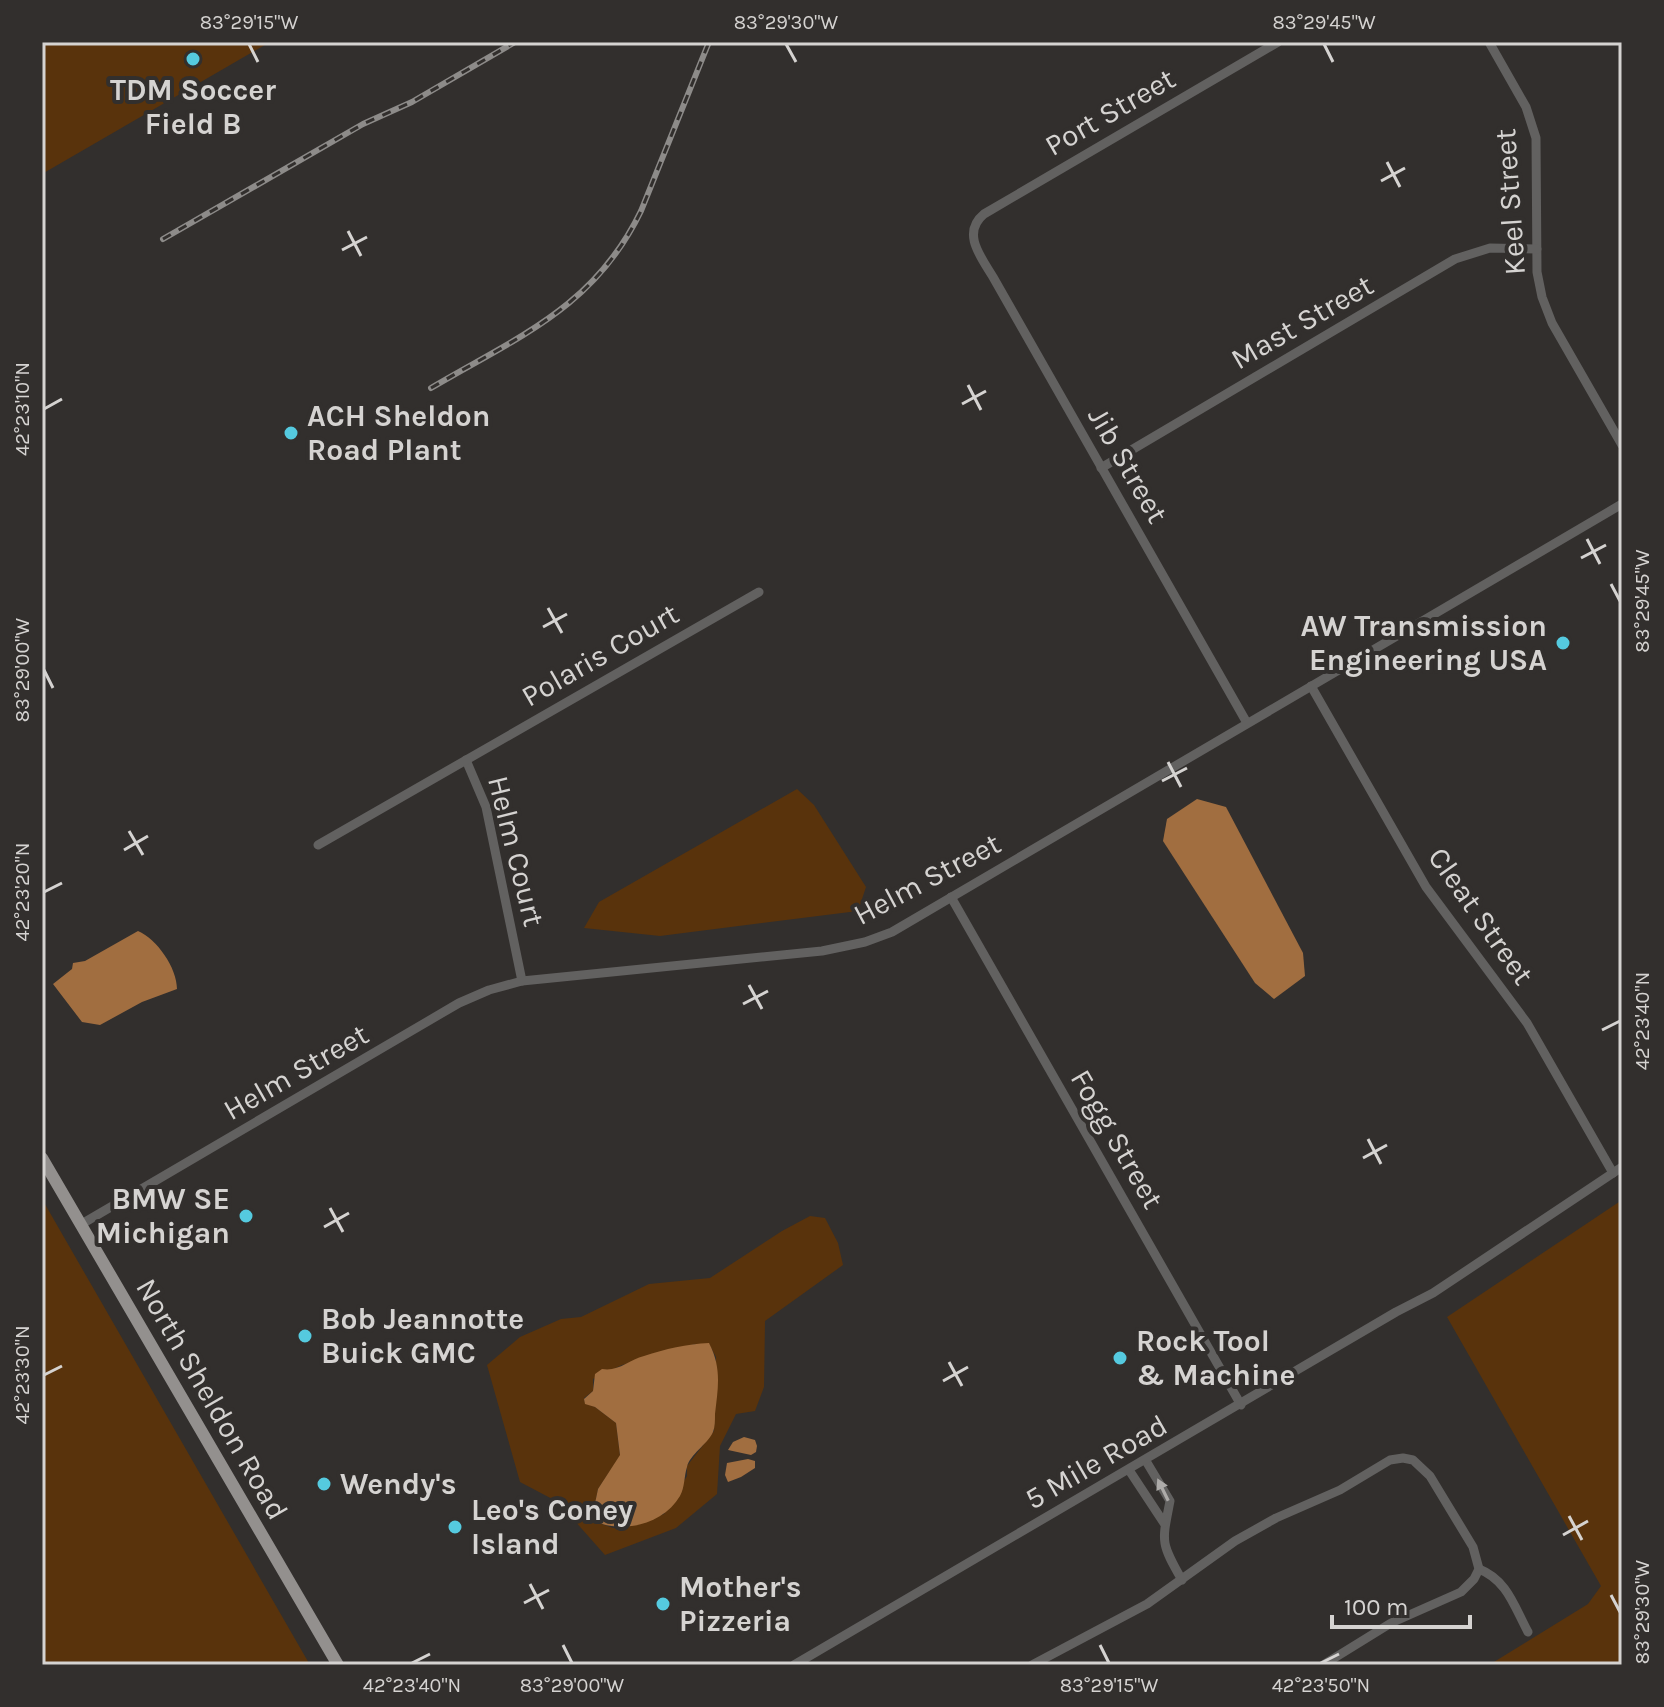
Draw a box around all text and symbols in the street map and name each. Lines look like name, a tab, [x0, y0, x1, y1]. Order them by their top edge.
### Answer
text: 83°29'15"W	[200, 11, 298, 34]
text: 83°29'30"W	[734, 11, 838, 34]
text: 83°29'45"W	[1272, 11, 1376, 34]
marker: TDM Soccer Field B	[184, 50, 202, 68]
street label: Port Street	[1038, 60, 1182, 164]
place label: TDM Soccer Field B	[110, 72, 276, 142]
street label: Keel Street	[1487, 127, 1533, 277]
street label: Mast Street	[1224, 267, 1380, 377]
text: 42°23'10"N	[11, 362, 34, 456]
place label: ACH Sheldon Road Plant	[307, 398, 490, 468]
street label: Jib Street	[1080, 400, 1176, 530]
marker: ACH Sheldon Road Plant	[282, 424, 300, 442]
text: 83°29'45"W	[1631, 549, 1654, 653]
street label: Polaris Court	[515, 595, 685, 715]
place label: AW Transmission Engineering USA	[1300, 608, 1547, 678]
text: 83°29'00"W	[11, 618, 34, 722]
marker: AW Transmission Engineering USA	[1554, 634, 1572, 652]
street label: Helm Court	[480, 772, 552, 930]
street label: Helm Street	[847, 825, 1007, 933]
street label: Cleat Street	[1421, 840, 1541, 992]
text: 42°23'20"N	[11, 843, 34, 941]
text: 42°23'40"N	[1631, 972, 1654, 1070]
street label: Helm Street	[217, 1016, 375, 1128]
street label: Fogg Street	[1063, 1063, 1171, 1215]
place label: BMW SE Michigan	[96, 1181, 230, 1251]
marker: BMW SE Michigan	[237, 1207, 255, 1225]
street label: North Sheldon Road	[128, 1272, 296, 1526]
place label: Bob Jeannotte Buick GMC	[321, 1301, 524, 1371]
place label: Rock Tool & Machine	[1136, 1323, 1295, 1393]
text: 42°23'30"N	[11, 1325, 34, 1425]
marker: Bob Jeannotte Buick GMC	[296, 1327, 314, 1345]
marker: Rock Tool & Machine	[1111, 1349, 1129, 1367]
street label: 5 Mile Road	[1018, 1407, 1174, 1517]
place label: Wendy's	[340, 1466, 457, 1502]
marker: Wendy's	[315, 1475, 333, 1493]
one-way arrow	[1156, 1479, 1170, 1502]
place label: Leo's Coney Island	[471, 1492, 633, 1562]
marker: Leo's Coney Island	[446, 1518, 464, 1536]
text: 83°29'30"W	[1631, 1560, 1654, 1664]
place label: Mother's Pizzeria	[679, 1569, 802, 1639]
scale bar	[1332, 1579, 1470, 1629]
text: 100 m	[1344, 1593, 1409, 1621]
marker: Mother's Pizzeria	[654, 1595, 672, 1613]
text: 42°23'40"N	[363, 1674, 461, 1697]
text: 83°29'00"W	[520, 1674, 624, 1697]
text: 83°29'15"W	[1060, 1674, 1158, 1697]
text: 42°23'50"N	[1272, 1674, 1370, 1697]

